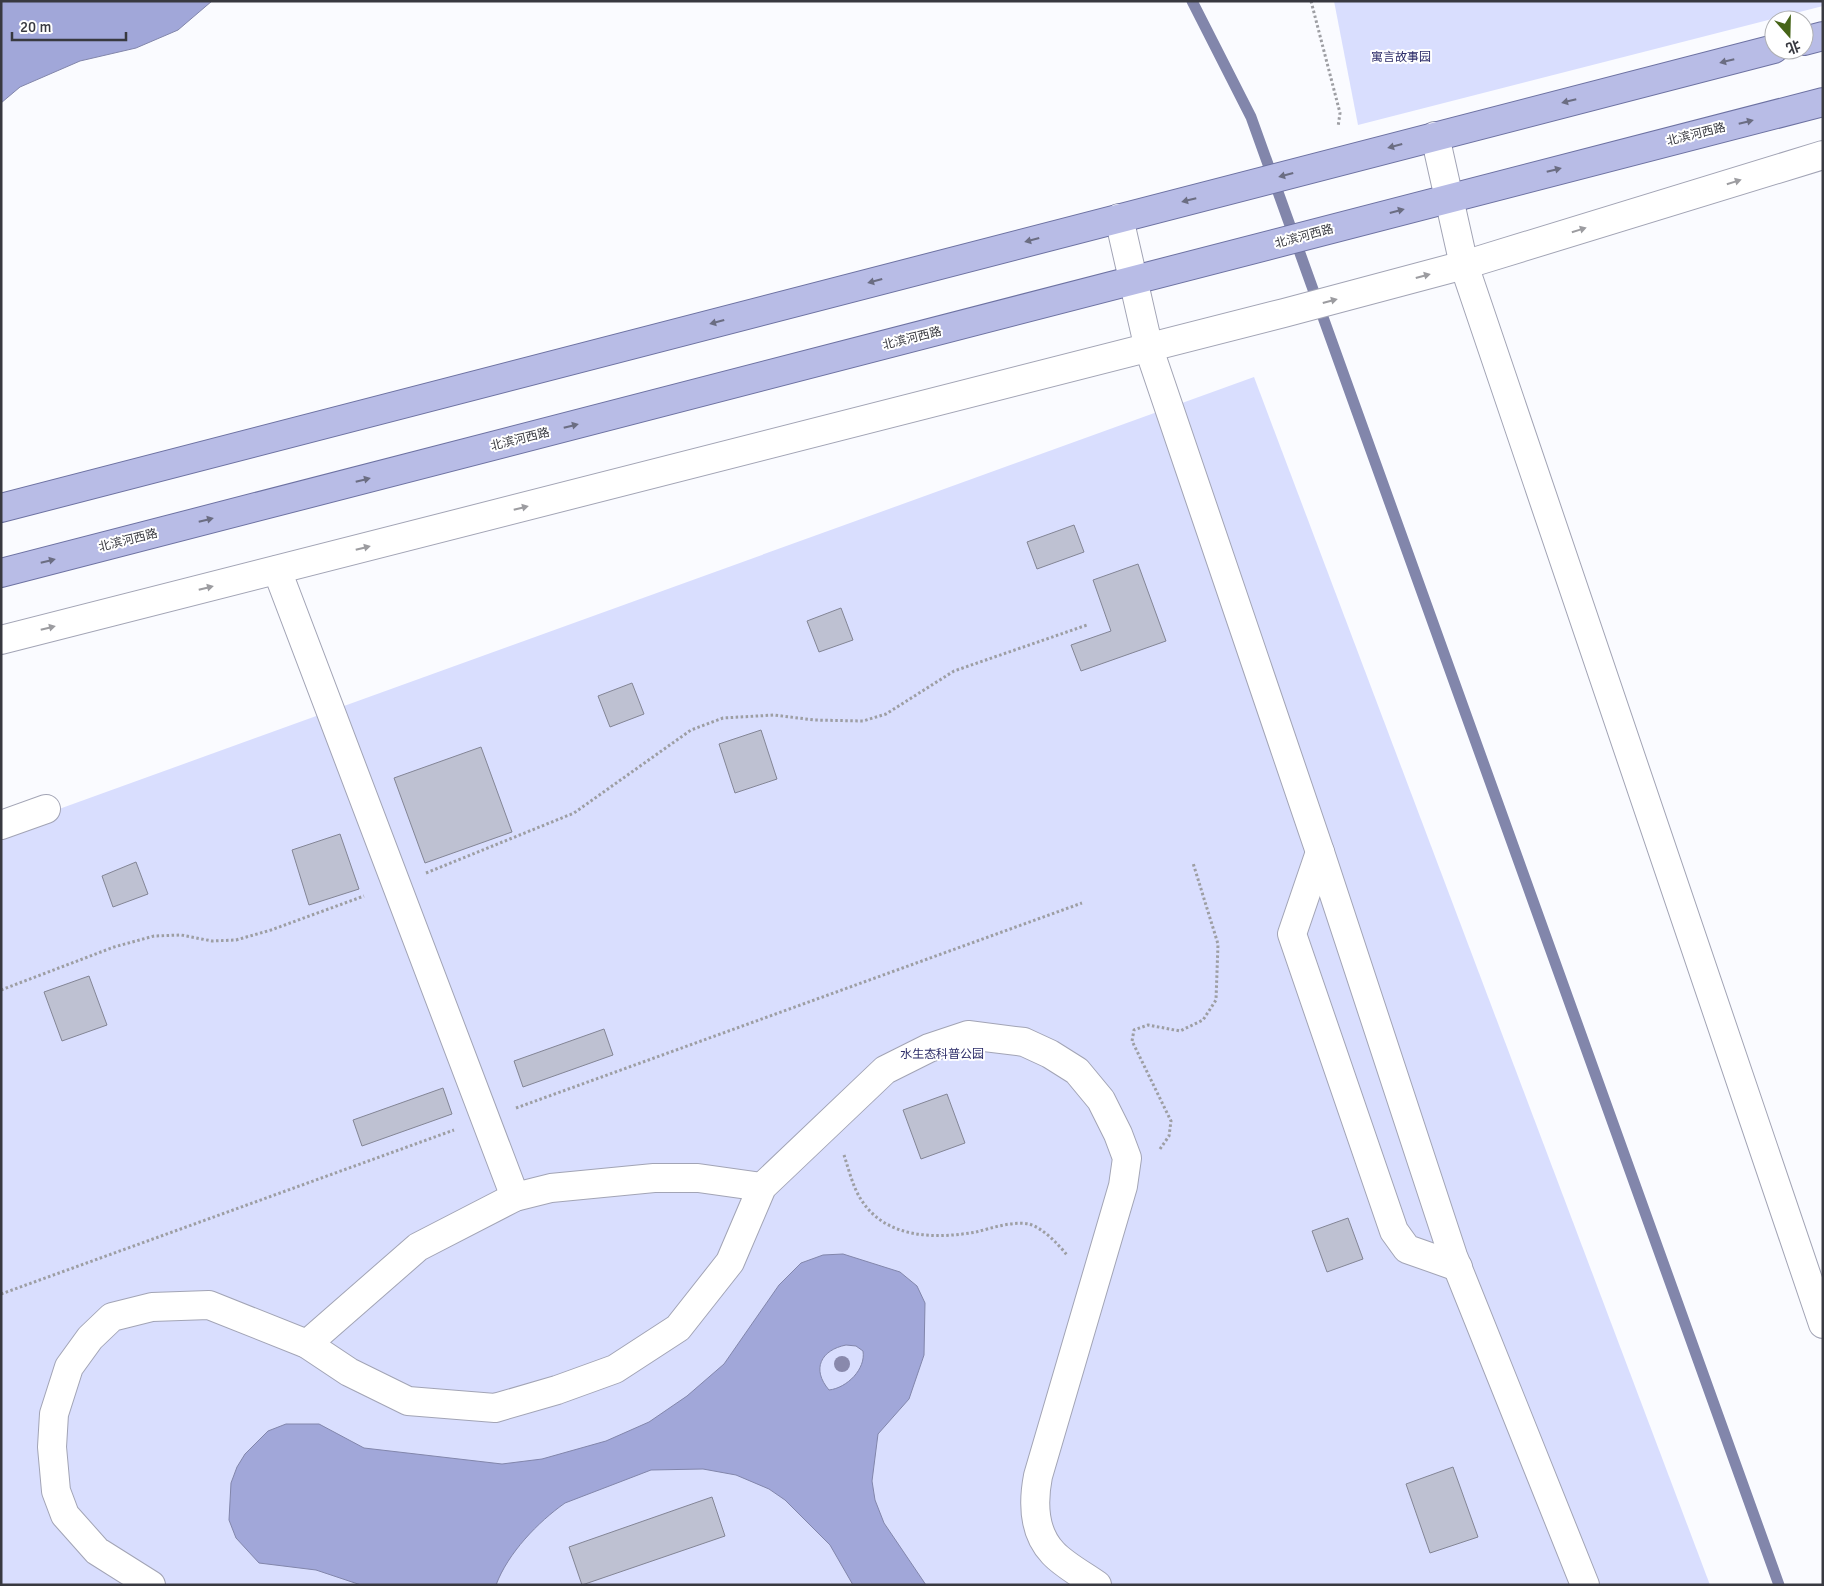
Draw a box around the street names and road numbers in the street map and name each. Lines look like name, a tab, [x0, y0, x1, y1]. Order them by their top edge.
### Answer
street label: 北滨河西路	[1665, 120, 1727, 149]
street label: 北滨河西路	[1273, 221, 1335, 251]
street label: 北滨河西路	[881, 324, 943, 353]
street label: 北滨河西路	[489, 425, 551, 454]
street label: 北滨河西路	[97, 526, 159, 555]

